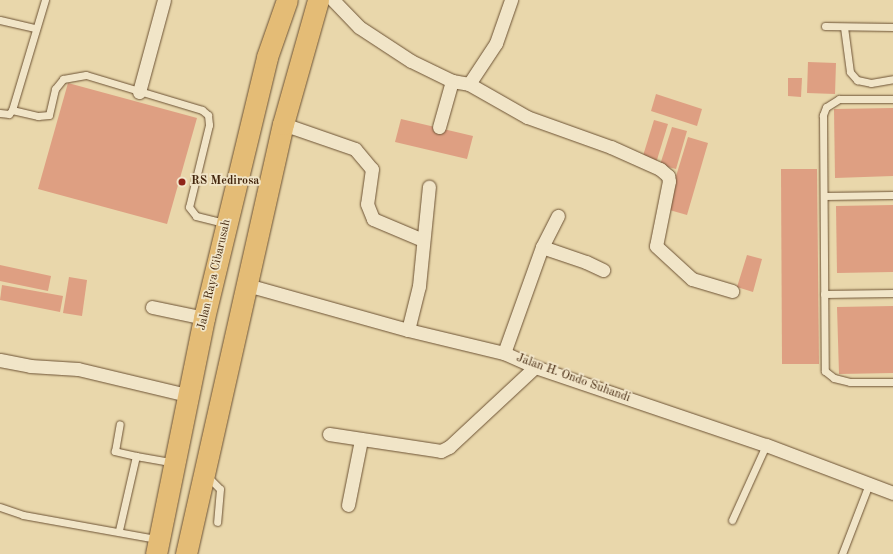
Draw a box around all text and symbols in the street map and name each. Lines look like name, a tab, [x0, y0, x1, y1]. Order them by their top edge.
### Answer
place label: RS Medirosa	[191, 175, 259, 189]
marker: RS Medirosa	[176, 176, 188, 188]
street label: Jalan Raya Cibarusah	[195, 218, 235, 332]
street label: Jalan H. Ondo Suhandi	[514, 352, 632, 406]

